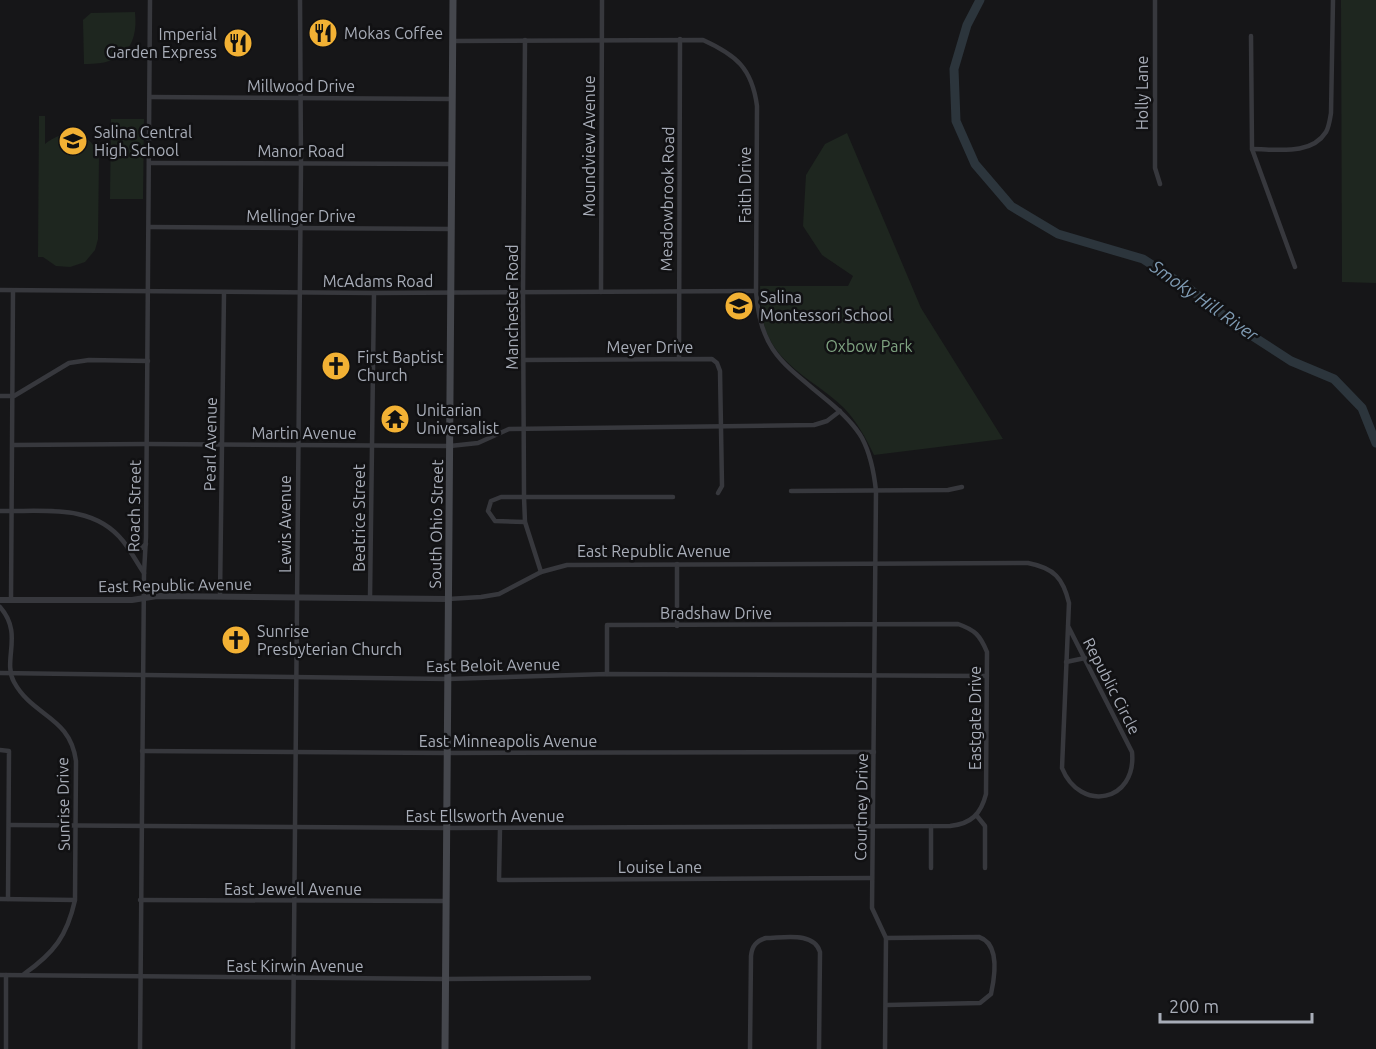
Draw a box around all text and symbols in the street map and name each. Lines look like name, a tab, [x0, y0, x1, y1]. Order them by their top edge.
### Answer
restaurant icon: Mokas Coffee	[307, 17, 339, 49]
place label: Mokas Coffee	[344, 24, 443, 42]
place label: Imperial Garden Express	[106, 25, 217, 61]
restaurant icon: Imperial Garden Express	[222, 27, 254, 59]
street label: Holly Lane	[1133, 56, 1151, 130]
street label: Moundview Avenue	[580, 75, 598, 217]
street label: Millwood Drive	[247, 77, 355, 95]
place label: Salina Central High School	[94, 123, 192, 159]
school or university icon: Salina Central High School	[57, 125, 89, 157]
street label: Meadowbrook Road	[657, 126, 677, 272]
street label: Manor Road	[257, 142, 345, 160]
street label: Faith Drive	[736, 147, 754, 223]
street label: Mellinger Drive	[246, 207, 356, 225]
street label: Manchester Road	[503, 244, 521, 370]
water label: Smoky Hill River	[1146, 255, 1263, 345]
street label: McAdams Road	[323, 272, 433, 290]
place label: Salina Montessori School	[760, 288, 892, 324]
school or university icon: Salina Montessori School	[723, 290, 755, 322]
park label: Oxbow Park	[825, 337, 913, 355]
street label: Meyer Drive	[607, 338, 693, 356]
place label: First Baptist Church	[357, 348, 444, 384]
church icon: First Baptist Church	[320, 350, 352, 382]
street label: Pearl Avenue	[200, 397, 220, 491]
place label: Unitarian Universalist	[416, 401, 500, 437]
temple icon: Unitarian Universalist	[379, 403, 411, 435]
street label: Martin Avenue	[251, 424, 357, 442]
street label: Roach Street	[124, 459, 144, 552]
street label: South Ohio Street	[426, 459, 446, 589]
street label: Beatrice Street	[350, 463, 368, 572]
street label: Lewis Avenue	[276, 475, 294, 573]
street label: East Republic Avenue	[577, 542, 731, 560]
street label: East Republic Avenue	[98, 575, 252, 595]
street label: Bradshaw Drive	[660, 604, 772, 622]
place label: Sunrise Presbyterian Church	[257, 622, 402, 658]
church icon: Sunrise Presbyterian Church	[220, 624, 252, 656]
street label: Republic Circle	[1080, 635, 1144, 737]
street label: East Beloit Avenue	[426, 655, 560, 675]
street label: Eastgate Drive	[966, 666, 984, 770]
street label: East Minneapolis Avenue	[419, 732, 597, 750]
street label: Courtney Drive	[851, 753, 871, 861]
street label: Sunrise Drive	[53, 757, 73, 851]
street label: East Ellsworth Avenue	[405, 807, 565, 825]
street label: Louise Lane	[618, 858, 702, 876]
street label: East Jewell Avenue	[224, 880, 362, 898]
street label: East Kirwin Avenue	[226, 957, 364, 975]
scale bar	[1160, 986, 1312, 1024]
text: 200 m	[1169, 996, 1219, 1016]

